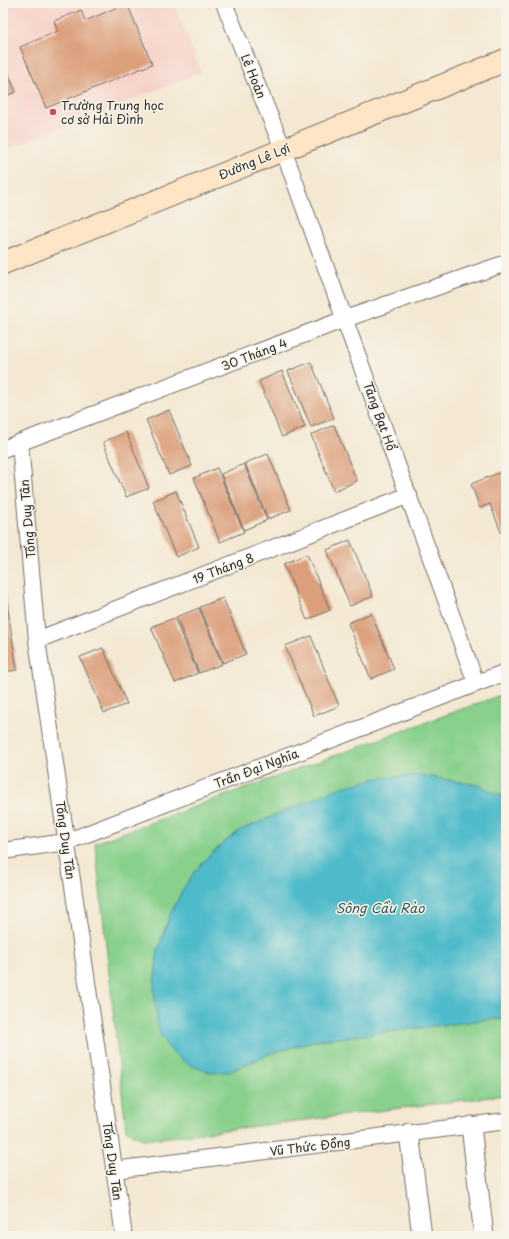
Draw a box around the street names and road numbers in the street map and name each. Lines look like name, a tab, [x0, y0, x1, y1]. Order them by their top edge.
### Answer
street label: Lê Hoàn	[237, 51, 271, 101]
street label: Đường Lê Lợi	[215, 138, 293, 184]
street label: 30 Tháng 4	[218, 333, 290, 375]
street label: Tăng Bạt Hổ	[359, 379, 401, 454]
street label: Tống Duy Tân	[15, 479, 39, 559]
street label: 19 Tháng 8	[190, 548, 256, 588]
street label: Trần Đại Nghĩa	[211, 743, 301, 792]
street label: Tống Duy Tân	[52, 799, 80, 881]
street label: Tống Duy Tân	[99, 1120, 127, 1202]
street label: Vũ Thức Đồng	[269, 1132, 351, 1160]

